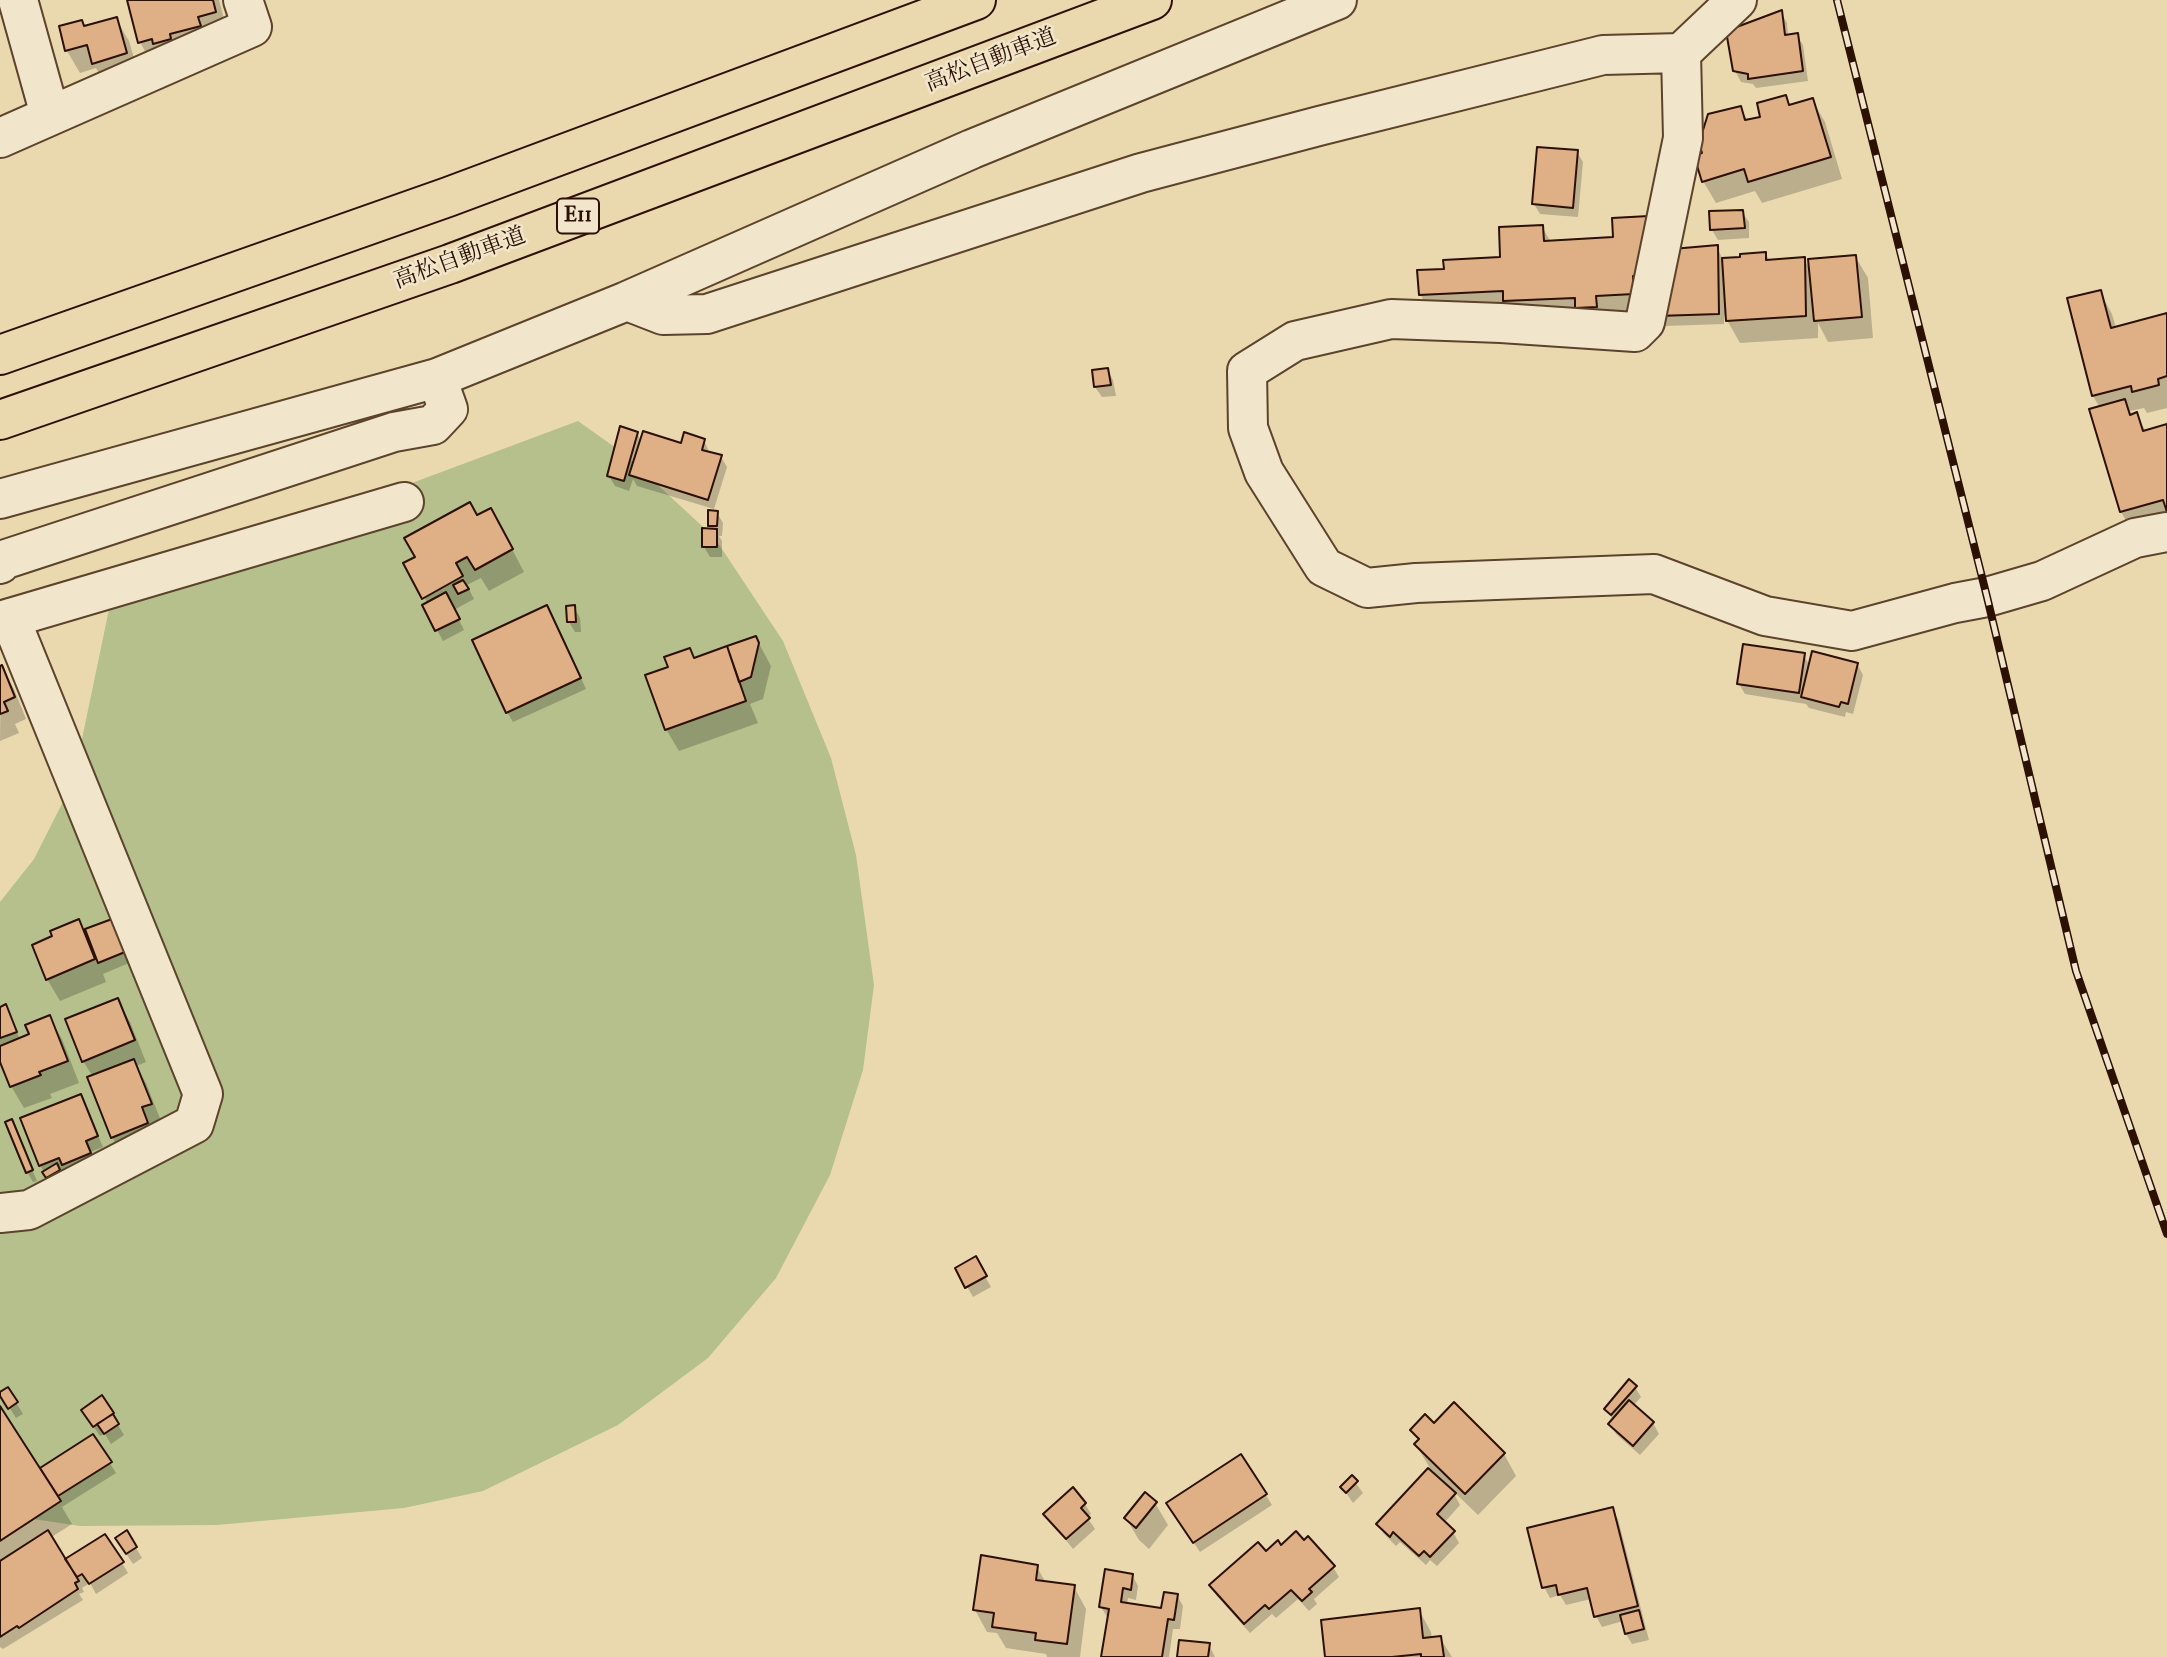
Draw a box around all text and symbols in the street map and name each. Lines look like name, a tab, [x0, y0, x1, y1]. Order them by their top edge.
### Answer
street label: 高松自動車道	[922, 23, 1060, 99]
road number: E11	[557, 198, 599, 234]
street label: 高松自動車道	[390, 222, 530, 296]

